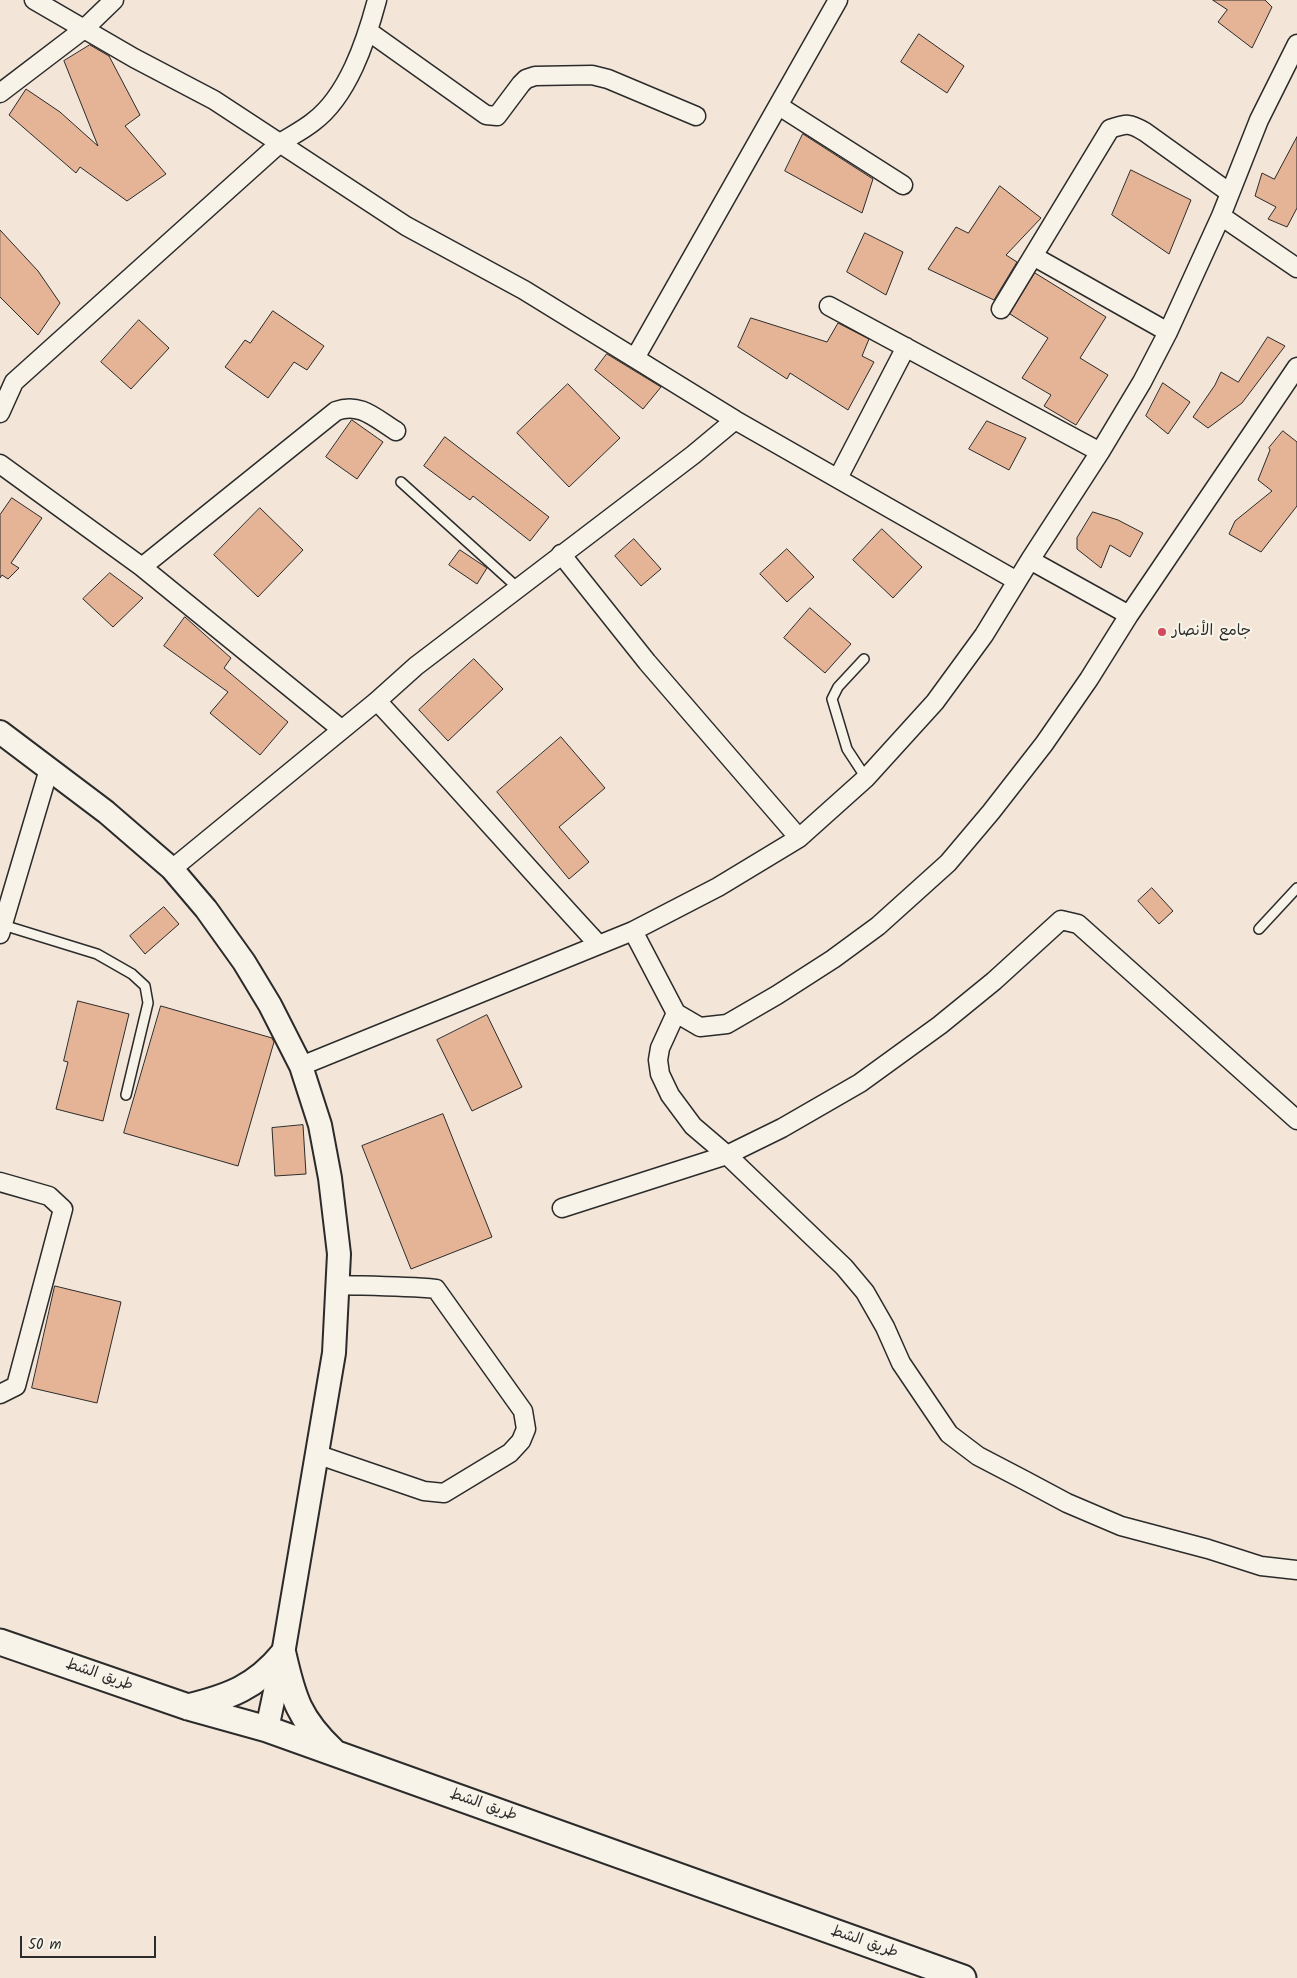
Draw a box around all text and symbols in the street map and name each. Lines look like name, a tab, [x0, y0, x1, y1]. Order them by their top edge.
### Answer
place label: جامع الأنصار	[1172, 623, 1251, 641]
marker: جامع الأنصار	[1156, 626, 1168, 638]
street label: طريق الشط	[63, 1656, 135, 1696]
street label: طريق الشط	[447, 1786, 519, 1826]
street label: طريق الشط	[828, 1923, 900, 1963]
scale bar	[22, 1926, 159, 1958]
text: 50 m	[28, 1933, 62, 1957]

